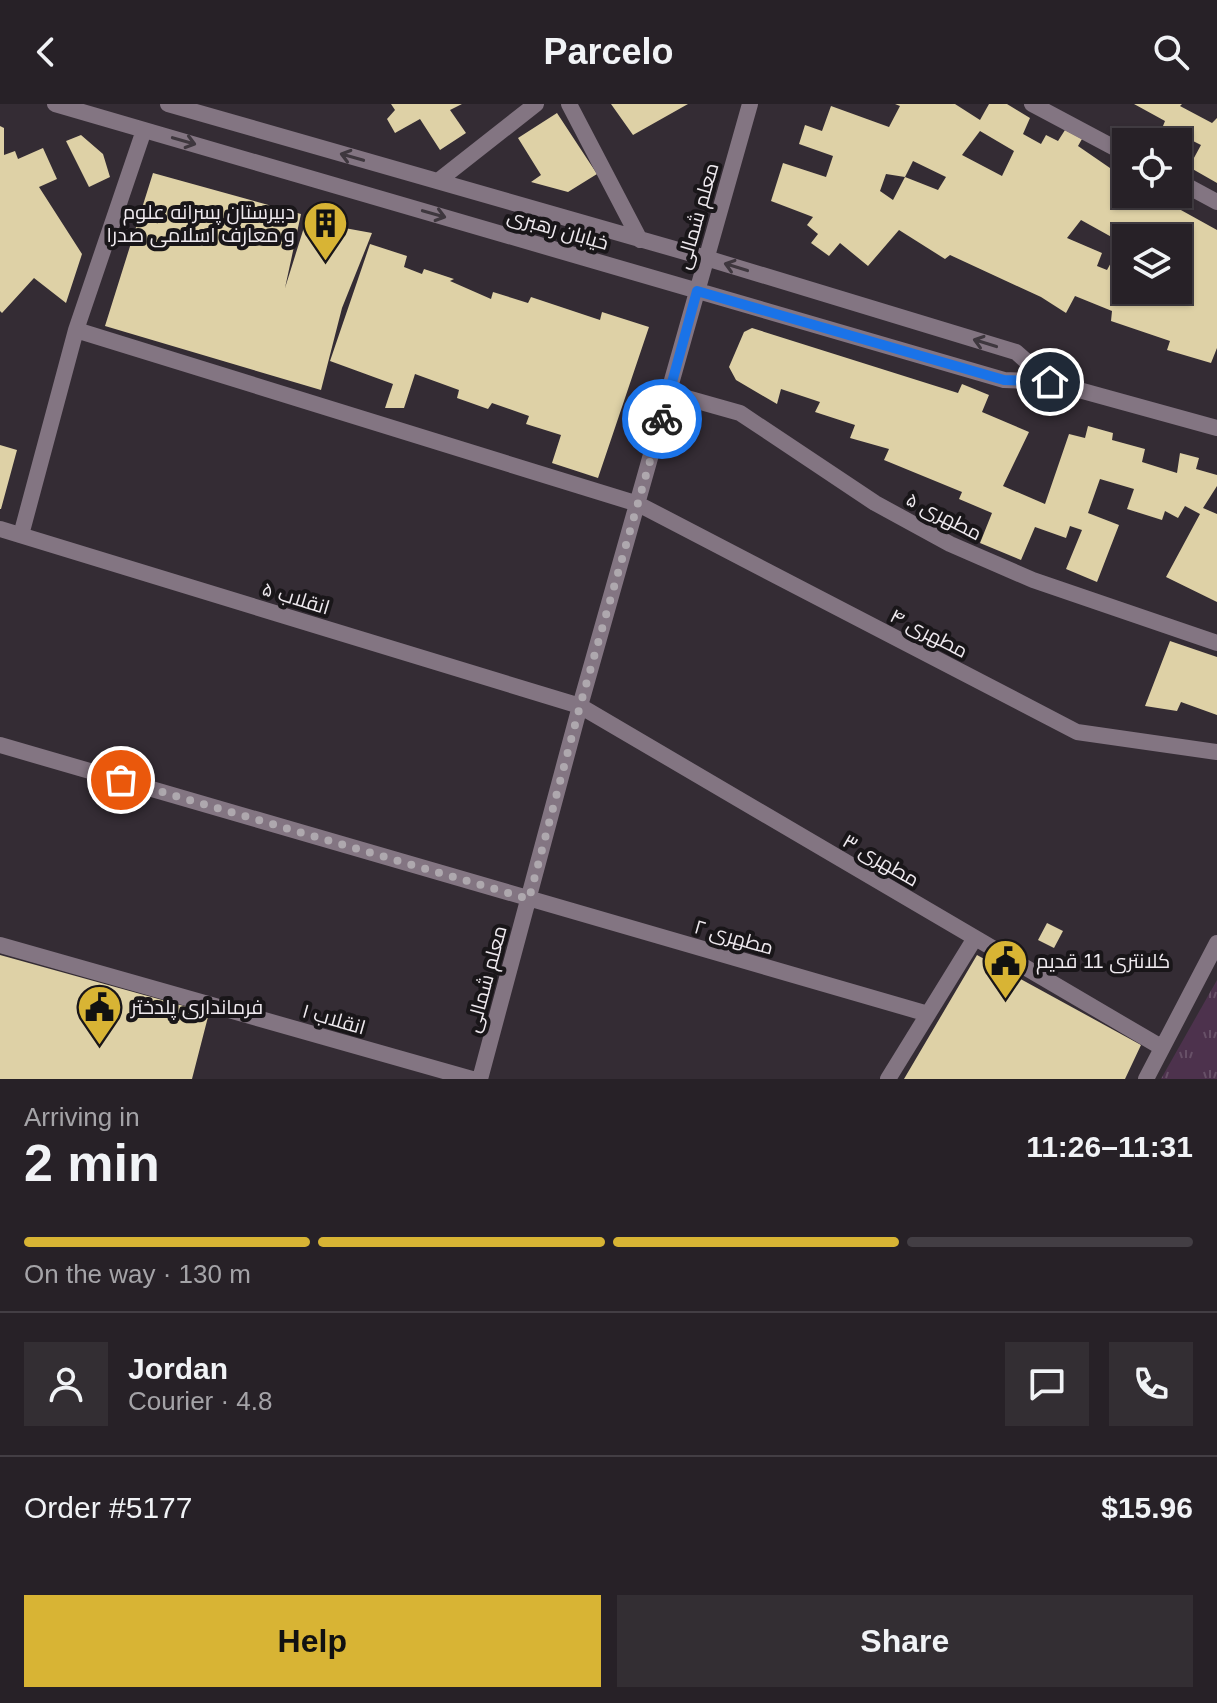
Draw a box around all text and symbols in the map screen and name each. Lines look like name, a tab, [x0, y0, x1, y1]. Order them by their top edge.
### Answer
icon: back	[24, 30, 68, 74]
icon: search	[1149, 30, 1193, 74]
text: Parcelo	[543, 31, 674, 72]
map controls	[1112, 128, 1192, 304]
button: locate	[1112, 128, 1192, 208]
one-way arrow	[171, 135, 197, 150]
one-way arrow	[340, 149, 366, 164]
street label: معلم شمالی	[671, 160, 726, 273]
building icon: دبیرستان پسرانه علوم و معارف اسلامی صدرا	[302, 200, 350, 263]
place label: دبیرستان پسرانه علوم و معارف اسلامی صدرا	[106, 201, 295, 248]
street label: خیابان رهبری	[504, 204, 611, 256]
one-way arrow	[420, 207, 446, 222]
button: layers	[1112, 224, 1192, 304]
one-way arrow	[724, 259, 749, 274]
one-way arrow	[973, 335, 999, 350]
pin	[1016, 348, 1084, 416]
icon: home	[1028, 360, 1072, 404]
courier	[622, 379, 702, 459]
icon: bike	[640, 397, 684, 441]
street label: مطهری ۵	[902, 488, 985, 546]
street label: انقلاب ۵	[260, 577, 332, 619]
street label: مطهری ۴	[886, 604, 971, 664]
pin	[87, 746, 155, 814]
icon: bag	[99, 758, 143, 802]
street label: مطهری ۳	[838, 829, 923, 892]
street label: مطهری ۲	[691, 915, 776, 961]
street label: معلم شمالی	[461, 923, 514, 1036]
public building icon: کلانتری 11 قدیم	[981, 937, 1029, 1000]
place label: کلانتری 11 قدیم	[1036, 950, 1170, 975]
public building icon: فرمانداری پلدختر	[76, 983, 124, 1046]
place label: فرمانداری پلدختر	[130, 996, 263, 1020]
street label: انقلاب ۱	[300, 1000, 368, 1038]
text: Arriving in	[24, 1102, 140, 1132]
text: 11:26–11:31	[1026, 1130, 1193, 1163]
text: 2 min	[24, 1134, 160, 1192]
text: On the way · 130 m	[24, 1259, 251, 1289]
button: person	[24, 1342, 108, 1426]
button: chat	[1005, 1342, 1089, 1426]
button: phone	[1109, 1342, 1193, 1426]
text: Jordan	[128, 1352, 228, 1385]
text: Courier · 4.8	[128, 1386, 273, 1416]
text: Order #5177	[24, 1491, 192, 1524]
text: $15.96	[1101, 1491, 1193, 1524]
button: Help	[24, 1595, 601, 1687]
button: Share	[617, 1595, 1193, 1687]

